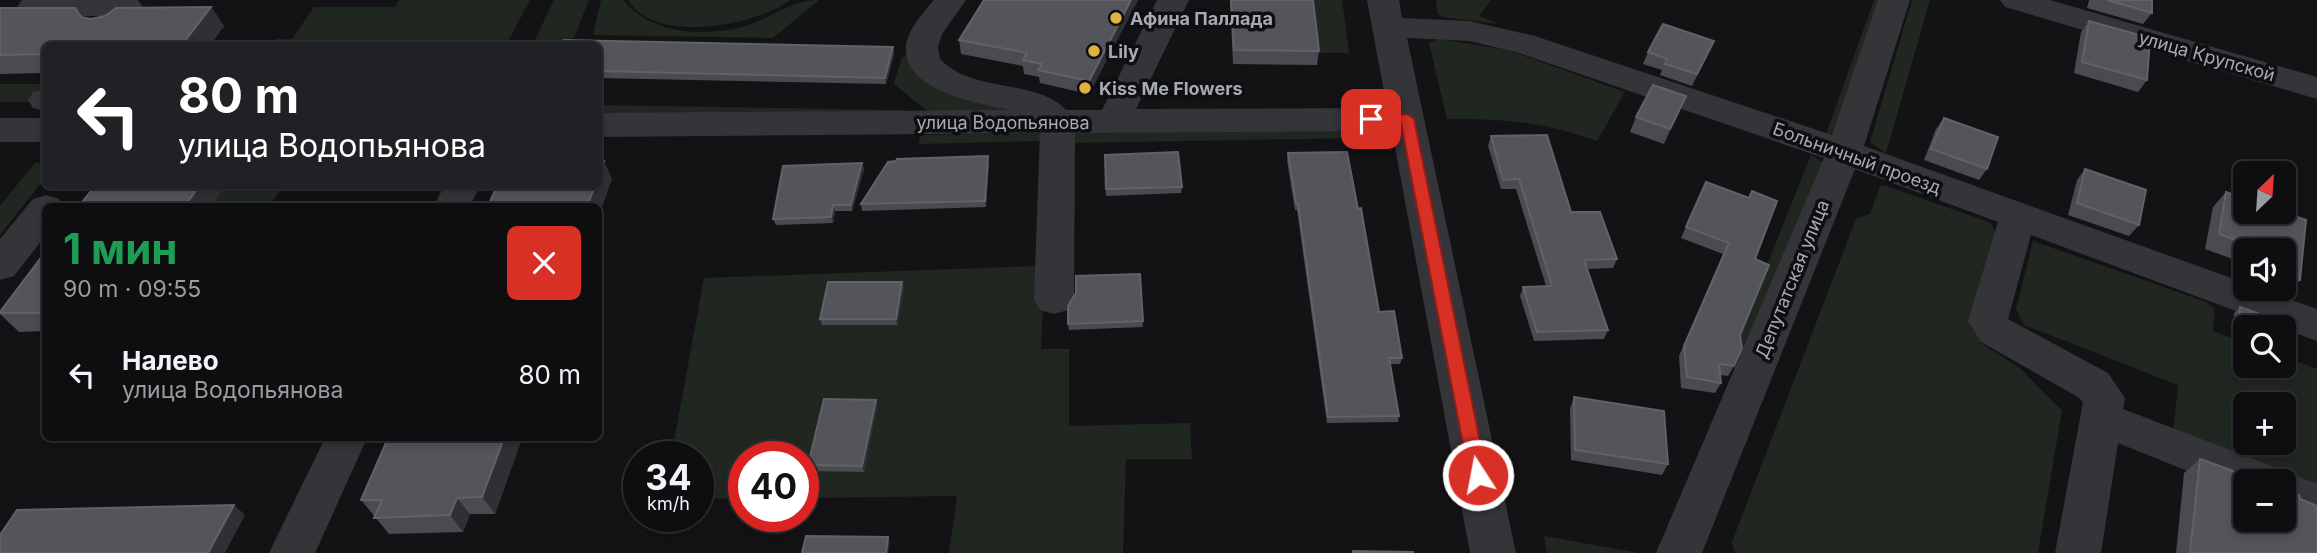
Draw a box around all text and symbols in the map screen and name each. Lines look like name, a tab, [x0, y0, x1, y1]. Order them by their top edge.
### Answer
place label: Афина Паллада	[1130, 8, 1273, 29]
marker: Афина Паллада	[1108, 10, 1124, 26]
street label: улица Крупской	[2136, 27, 2278, 85]
place label: Lily	[1108, 41, 1139, 62]
marker: Lily	[1086, 43, 1102, 59]
text: 80 m	[178, 66, 299, 125]
icon: left	[63, 70, 154, 161]
place label: Kiss Me Flowers	[1099, 78, 1243, 99]
marker: Kiss Me Flowers	[1077, 80, 1093, 96]
pin	[1341, 89, 1401, 149]
icon: arrive	[1352, 100, 1390, 138]
street label: улица Водопьянова	[916, 112, 1090, 133]
street label: Больничный проезд	[1770, 118, 1944, 198]
text: улица Водопьянова	[178, 126, 486, 165]
north arrow	[2233, 161, 2296, 224]
map controls	[2233, 161, 2296, 532]
street label: Депутатская улица	[1751, 197, 1833, 361]
text: 1 мин	[63, 223, 177, 274]
button: close	[507, 226, 581, 300]
button: sound	[2233, 238, 2296, 301]
text: 90 m · 09:55	[63, 275, 201, 303]
button: search	[2233, 315, 2296, 378]
text: Налево	[122, 345, 219, 376]
icon: left	[63, 356, 101, 394]
text: 80 m	[518, 359, 581, 390]
text: улица Водопьянова	[122, 376, 343, 404]
button: +	[2233, 392, 2296, 455]
position arrow	[1441, 438, 1515, 512]
speed limit sign: 40	[728, 441, 819, 532]
text: 34	[645, 456, 692, 498]
button: −	[2233, 469, 2296, 532]
text: km/h	[647, 493, 690, 514]

